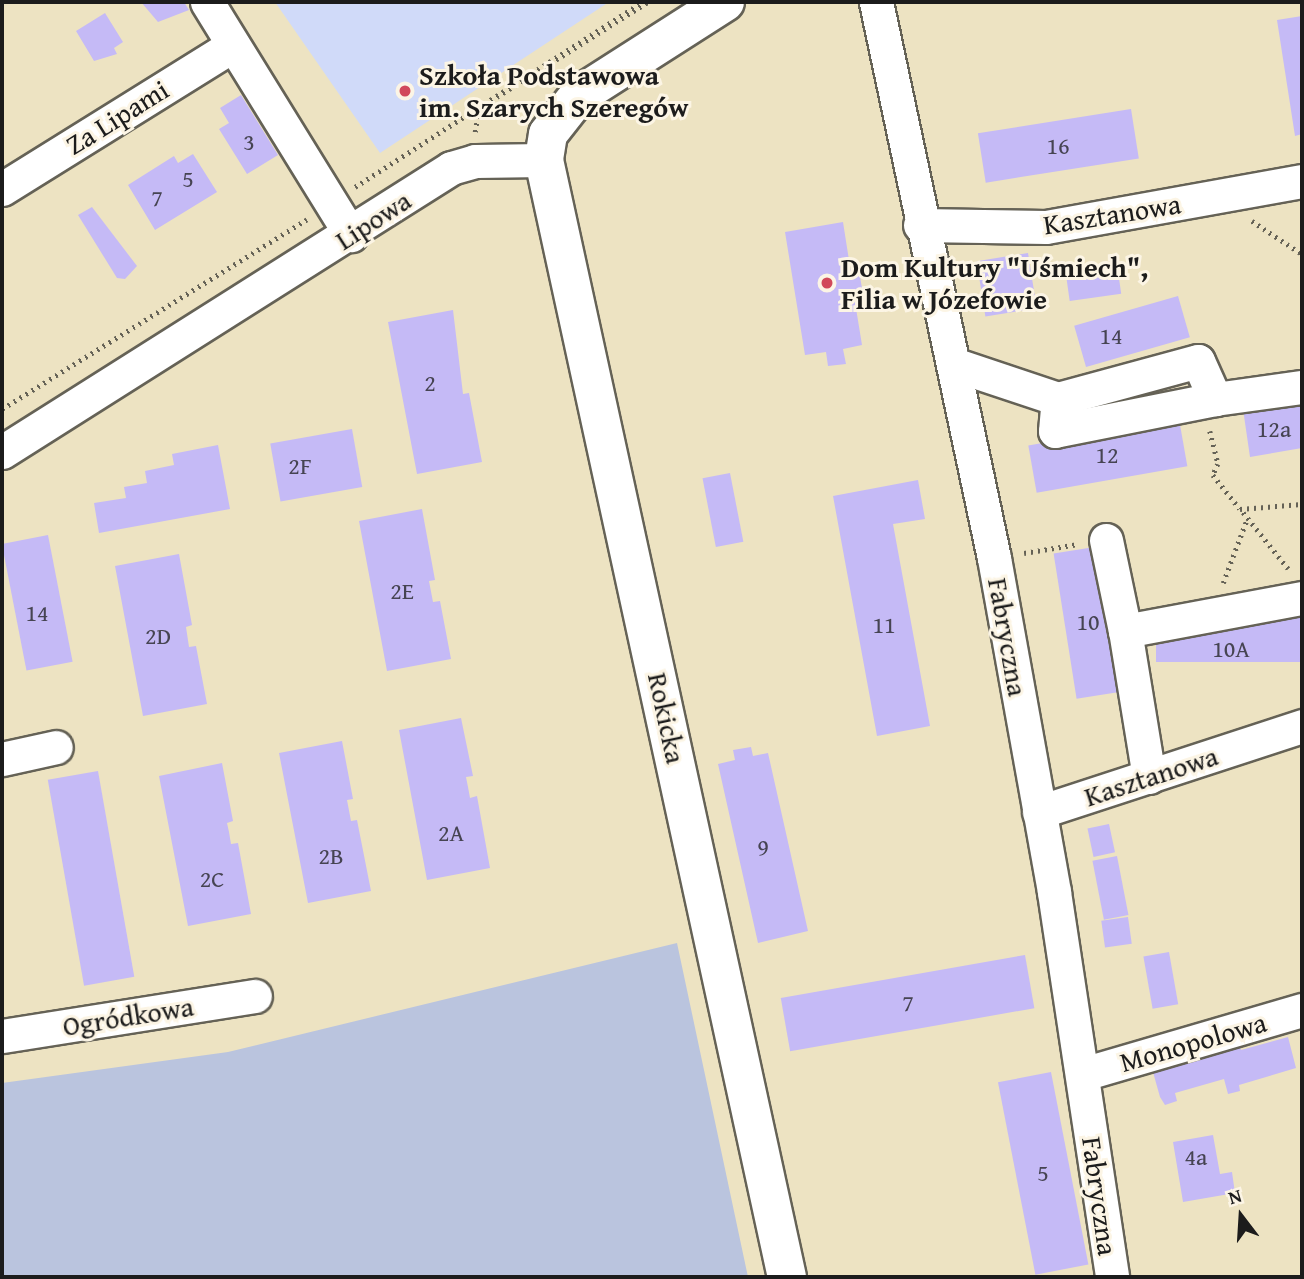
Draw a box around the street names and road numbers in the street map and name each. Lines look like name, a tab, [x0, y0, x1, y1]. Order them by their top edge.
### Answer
street label: Za Lipami	[59, 72, 175, 162]
street label: Lipowa	[329, 183, 417, 257]
street label: Kasztanowa	[1041, 187, 1183, 241]
street label: Fabryczna	[981, 575, 1035, 699]
street label: Rokicka	[641, 670, 693, 766]
street label: Kasztanowa	[1080, 739, 1222, 813]
street label: Ogródkowa	[60, 989, 196, 1043]
street label: Monopolowa	[1116, 1005, 1270, 1079]
street label: Fabryczna	[1075, 1135, 1125, 1257]

